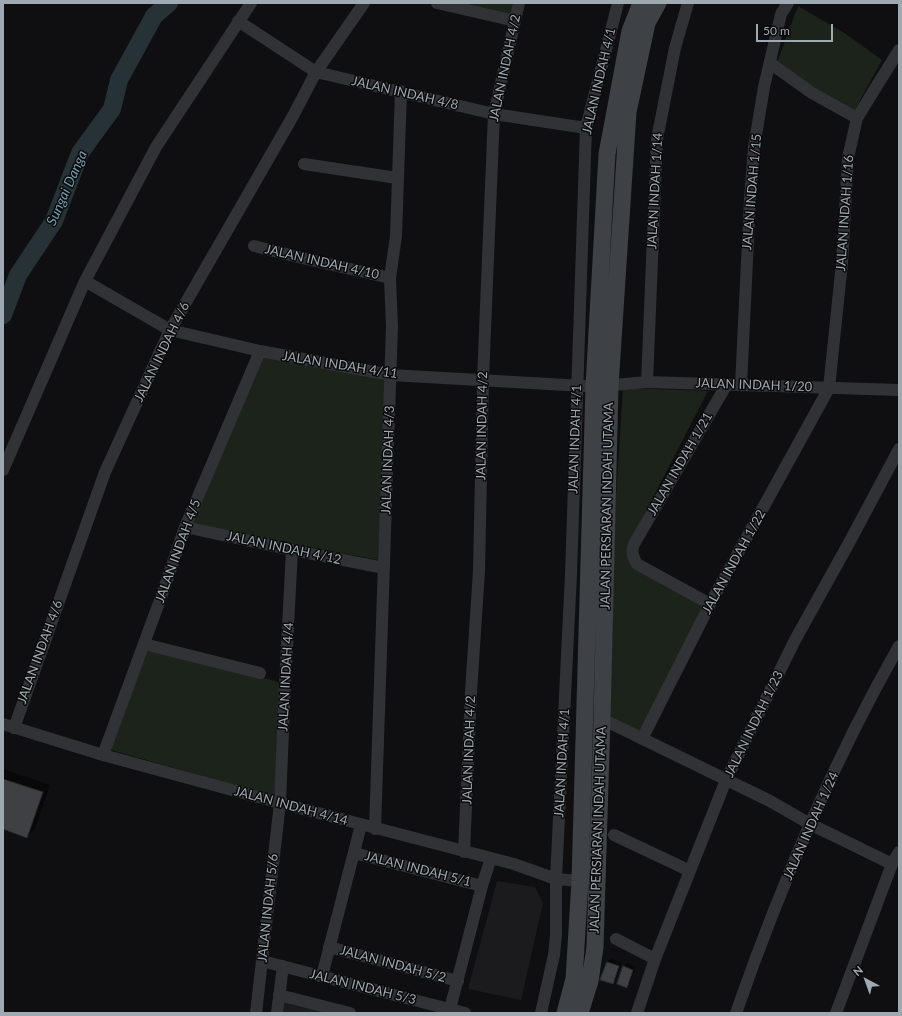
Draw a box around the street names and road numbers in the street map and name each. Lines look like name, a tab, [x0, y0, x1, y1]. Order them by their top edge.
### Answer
street label: JALAN INDAH 4/2	[486, 13, 524, 123]
street label: JALAN INDAH 4/1	[579, 26, 619, 136]
street label: JALAN INDAH 4/8	[350, 73, 460, 113]
street label: JALAN INDAH 1/14	[644, 132, 666, 250]
street label: JALAN INDAH 1/15	[739, 133, 765, 251]
street label: JALAN INDAH 1/16	[833, 154, 857, 272]
street label: JALAN INDAH 4/10	[263, 241, 381, 283]
street label: JALAN INDAH 4/6	[131, 300, 193, 404]
street label: JALAN INDAH 4/11	[281, 348, 399, 382]
street label: JALAN INDAH 4/2	[473, 371, 491, 481]
street label: JALAN INDAH 1/20	[695, 375, 813, 395]
street label: JALAN INDAH 4/1	[565, 384, 585, 494]
street label: JALAN PERSIARAN INDAH UTAMA	[597, 402, 617, 610]
street label: JALAN INDAH 4/3	[378, 405, 398, 515]
street label: JALAN INDAH 1/21	[644, 410, 716, 518]
street label: JALAN INDAH 4/5	[152, 497, 204, 605]
street label: JALAN INDAH 1/22	[699, 507, 769, 617]
street label: JALAN INDAH 4/12	[225, 528, 343, 568]
street label: JALAN INDAH 4/6	[14, 598, 66, 706]
street label: JALAN INDAH 4/4	[275, 622, 297, 732]
street label: JALAN INDAH 1/23	[721, 668, 787, 780]
street label: JALAN INDAH 4/2	[459, 695, 479, 805]
street label: JALAN INDAH 4/1	[551, 708, 573, 818]
street label: JALAN PERSIARAN INDAH UTAMA	[587, 726, 609, 934]
street label: JALAN INDAH 1/24	[780, 770, 842, 882]
street label: JALAN INDAH 4/14	[233, 783, 349, 829]
street label: JALAN INDAH 5/1	[363, 848, 473, 890]
street label: JALAN INDAH 5/6	[255, 853, 281, 963]
street label: JALAN INDAH 5/2	[338, 942, 448, 986]
street label: JALAN INDAH 5/3	[308, 966, 418, 1008]

